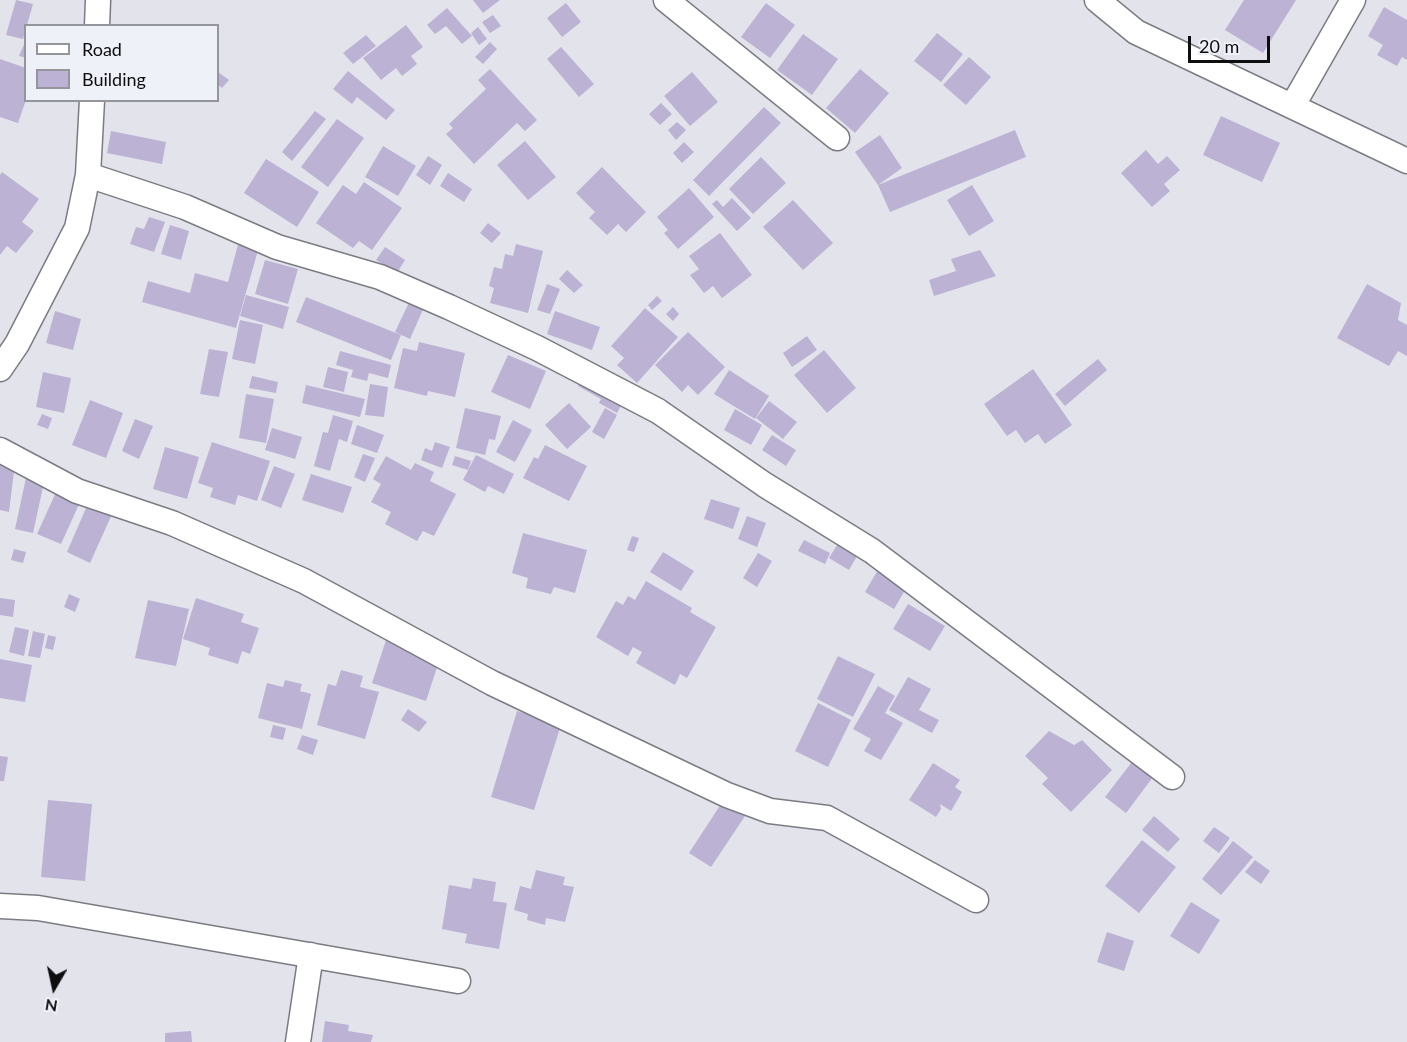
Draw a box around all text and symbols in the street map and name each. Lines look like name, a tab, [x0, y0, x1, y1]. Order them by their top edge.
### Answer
legend	[24, 24, 219, 102]
scale bar	[1191, 24, 1274, 62]
text: 20 m	[1199, 35, 1239, 57]
text: Road	[82, 38, 122, 60]
text: Building	[82, 68, 146, 90]
north arrow	[24, 958, 84, 1018]
text: N	[44, 996, 59, 1017]

